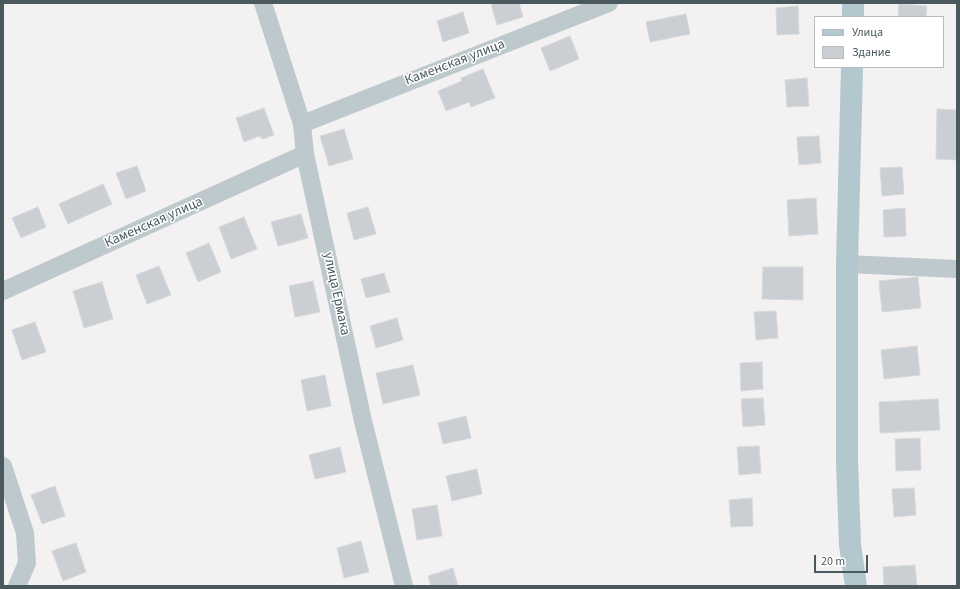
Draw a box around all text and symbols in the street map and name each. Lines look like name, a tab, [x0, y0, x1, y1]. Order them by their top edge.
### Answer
legend	[814, 16, 944, 68]
text: Улица	[852, 24, 883, 41]
street label: Каменская улица	[403, 36, 507, 90]
text: Здание	[852, 44, 891, 61]
street label: Каменская улица	[102, 194, 206, 252]
street label: улица Ермака	[319, 251, 353, 337]
scale bar	[816, 547, 870, 573]
text: 20 m	[821, 553, 845, 570]

